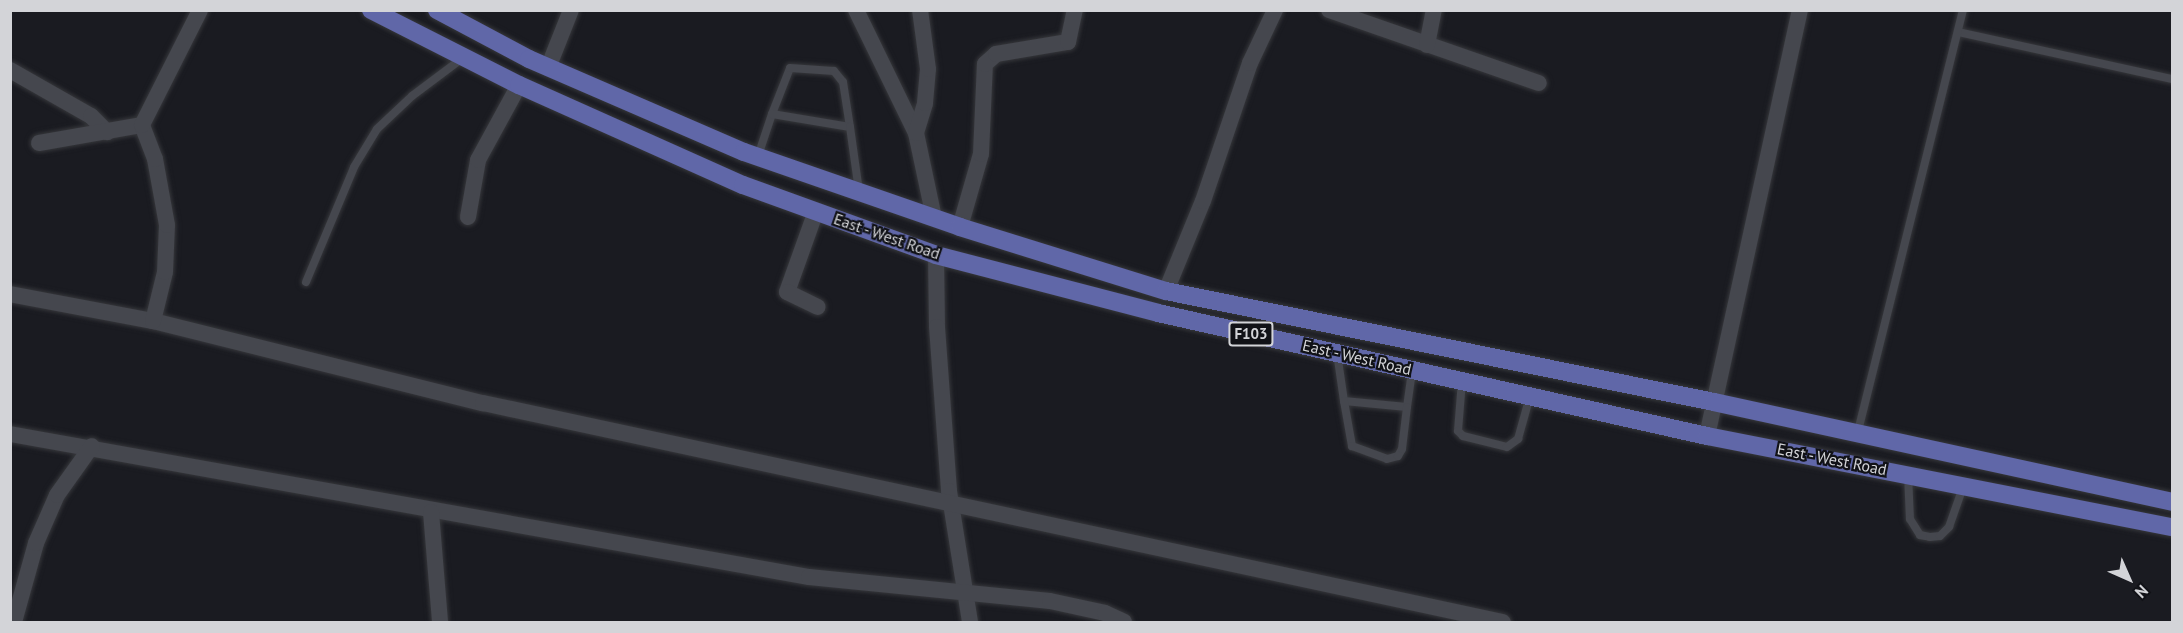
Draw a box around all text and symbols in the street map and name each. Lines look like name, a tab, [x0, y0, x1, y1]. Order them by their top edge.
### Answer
street label: East - West Road	[830, 208, 944, 264]
road number: F103	[1227, 322, 1275, 346]
street label: East - West Road	[1299, 335, 1415, 379]
street label: East - West Road	[1774, 439, 1890, 479]
north arrow	[2099, 549, 2159, 609]
text: N	[2131, 581, 2153, 603]

